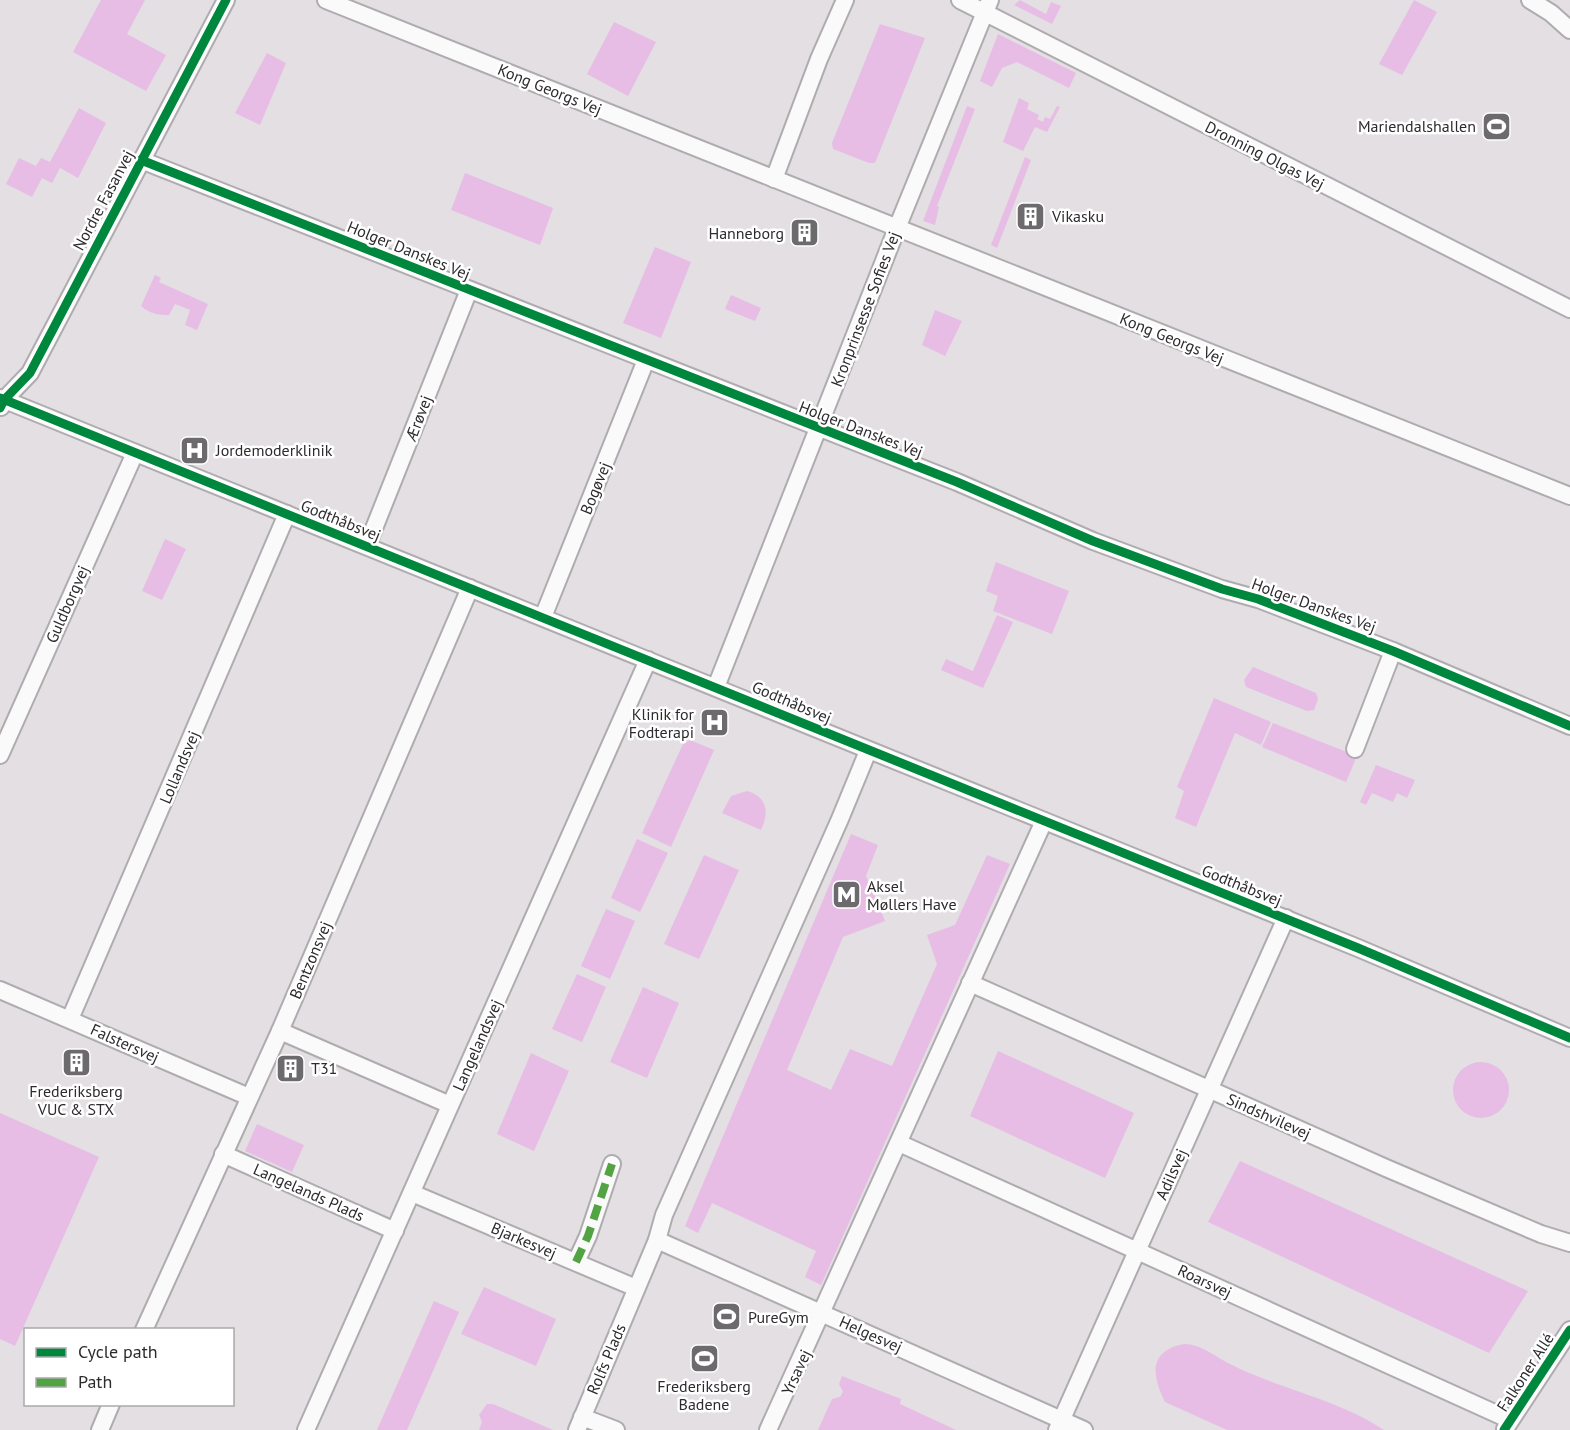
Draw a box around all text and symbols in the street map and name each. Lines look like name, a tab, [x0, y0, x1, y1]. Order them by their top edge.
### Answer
street label: Kong Georgs Vej	[495, 59, 605, 119]
sports icon: Mariendalshallen	[1481, 110, 1513, 142]
street label: Dronning Olgas Vej	[1202, 116, 1328, 194]
place label: Mariendalshallen	[1358, 116, 1476, 136]
street label: Nordre Fasanvej	[68, 146, 138, 254]
building icon: Vikasku	[1015, 200, 1047, 232]
place label: Vikasku	[1051, 206, 1104, 226]
street label: Holger Danskes Vej	[345, 216, 473, 284]
building icon: Hanneborg	[789, 217, 821, 249]
place label: Hanneborg	[708, 223, 784, 243]
street label: Kronprinsesse Sofies Vej	[826, 228, 904, 390]
street label: Kong Georgs Vej	[1117, 308, 1227, 368]
street label: Ærøvej	[400, 392, 436, 445]
street label: Holger Danskes Vej	[796, 396, 926, 462]
hospital icon: Jordemoderklinik	[179, 434, 211, 466]
place label: Jordemoderklinik	[215, 440, 333, 460]
street label: Bogøvej	[575, 459, 615, 517]
street label: Godthåbsvej	[298, 495, 384, 545]
street label: Guldborgvej	[41, 562, 93, 646]
street label: Holger Danskes Vej	[1249, 573, 1379, 637]
street label: Godthåbsvej	[749, 676, 835, 728]
place label: Klinik for Fodterapi	[629, 704, 695, 742]
hospital icon: Klinik for Fodterapi	[699, 707, 731, 739]
street label: Lollandsvej	[155, 728, 203, 806]
street label: Godthåbsvej	[1199, 860, 1285, 910]
place label: Aksel Møllers Have	[867, 876, 957, 914]
metro station icon: Aksel Møllers Have	[830, 879, 862, 911]
street label: Bentzonsvej	[285, 918, 335, 1002]
street label: Langelandsvej	[448, 996, 506, 1094]
street label: Falstersvej	[88, 1019, 162, 1067]
building icon: Frederiksberg VUC & STX	[60, 1047, 92, 1079]
building icon: T31	[274, 1052, 306, 1084]
place label: T31	[311, 1058, 337, 1078]
place label: Frederiksberg VUC & STX	[29, 1081, 123, 1119]
street label: Sindshvilevej	[1224, 1089, 1314, 1143]
street label: Adilsvej	[1151, 1145, 1191, 1203]
street label: Langelands Plads	[250, 1159, 368, 1225]
street label: Bjarkesvej	[488, 1217, 560, 1263]
street label: Roarsvej	[1175, 1260, 1235, 1302]
sports icon: PureGym	[711, 1301, 743, 1333]
place label: PureGym	[748, 1307, 809, 1327]
street label: Helgesvej	[836, 1311, 906, 1357]
street label: Rolfs Plads	[582, 1320, 630, 1397]
legend	[24, 1328, 234, 1406]
street label: Falkoner Allé	[1492, 1329, 1558, 1415]
text: Cycle path	[78, 1340, 158, 1363]
sports icon: Frederiksberg Badene	[688, 1342, 720, 1374]
street label: Yrsavej	[777, 1346, 815, 1398]
text: Path	[78, 1370, 112, 1393]
place label: Frederiksberg Badene	[657, 1376, 751, 1414]

